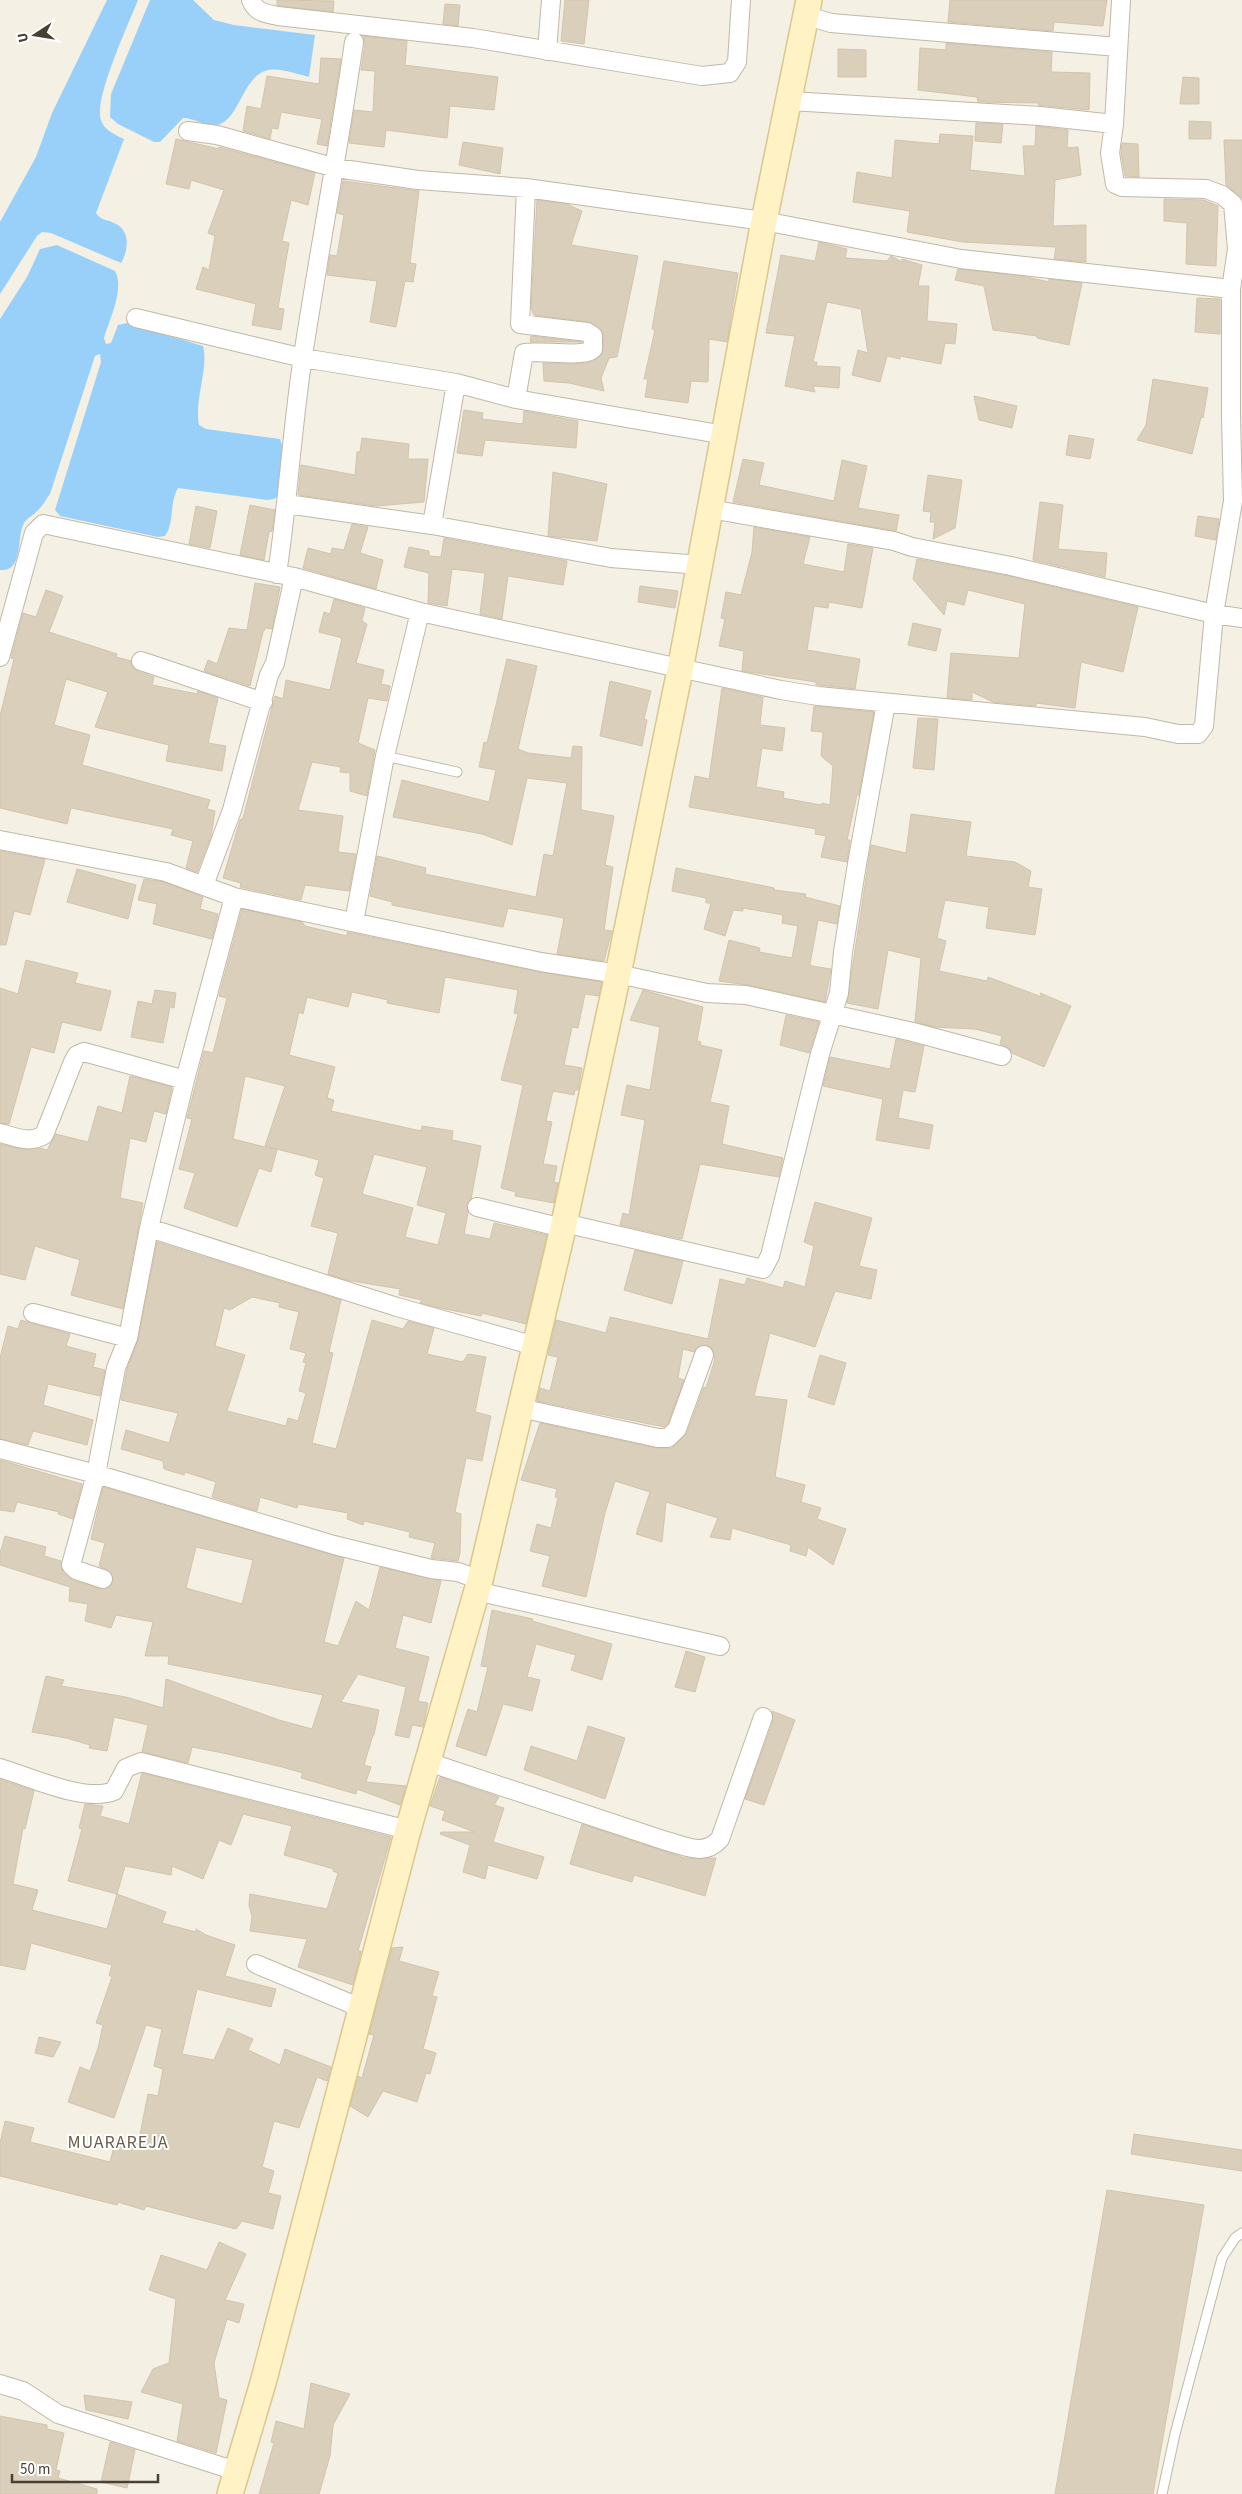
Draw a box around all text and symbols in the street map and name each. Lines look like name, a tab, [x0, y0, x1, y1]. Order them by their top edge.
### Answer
north arrow	[10, 10, 60, 60]
text: U	[13, 31, 34, 44]
district label: MUARAREJA	[67, 2130, 169, 2155]
scale bar	[12, 2452, 159, 2484]
text: 50 m	[20, 2459, 50, 2480]

